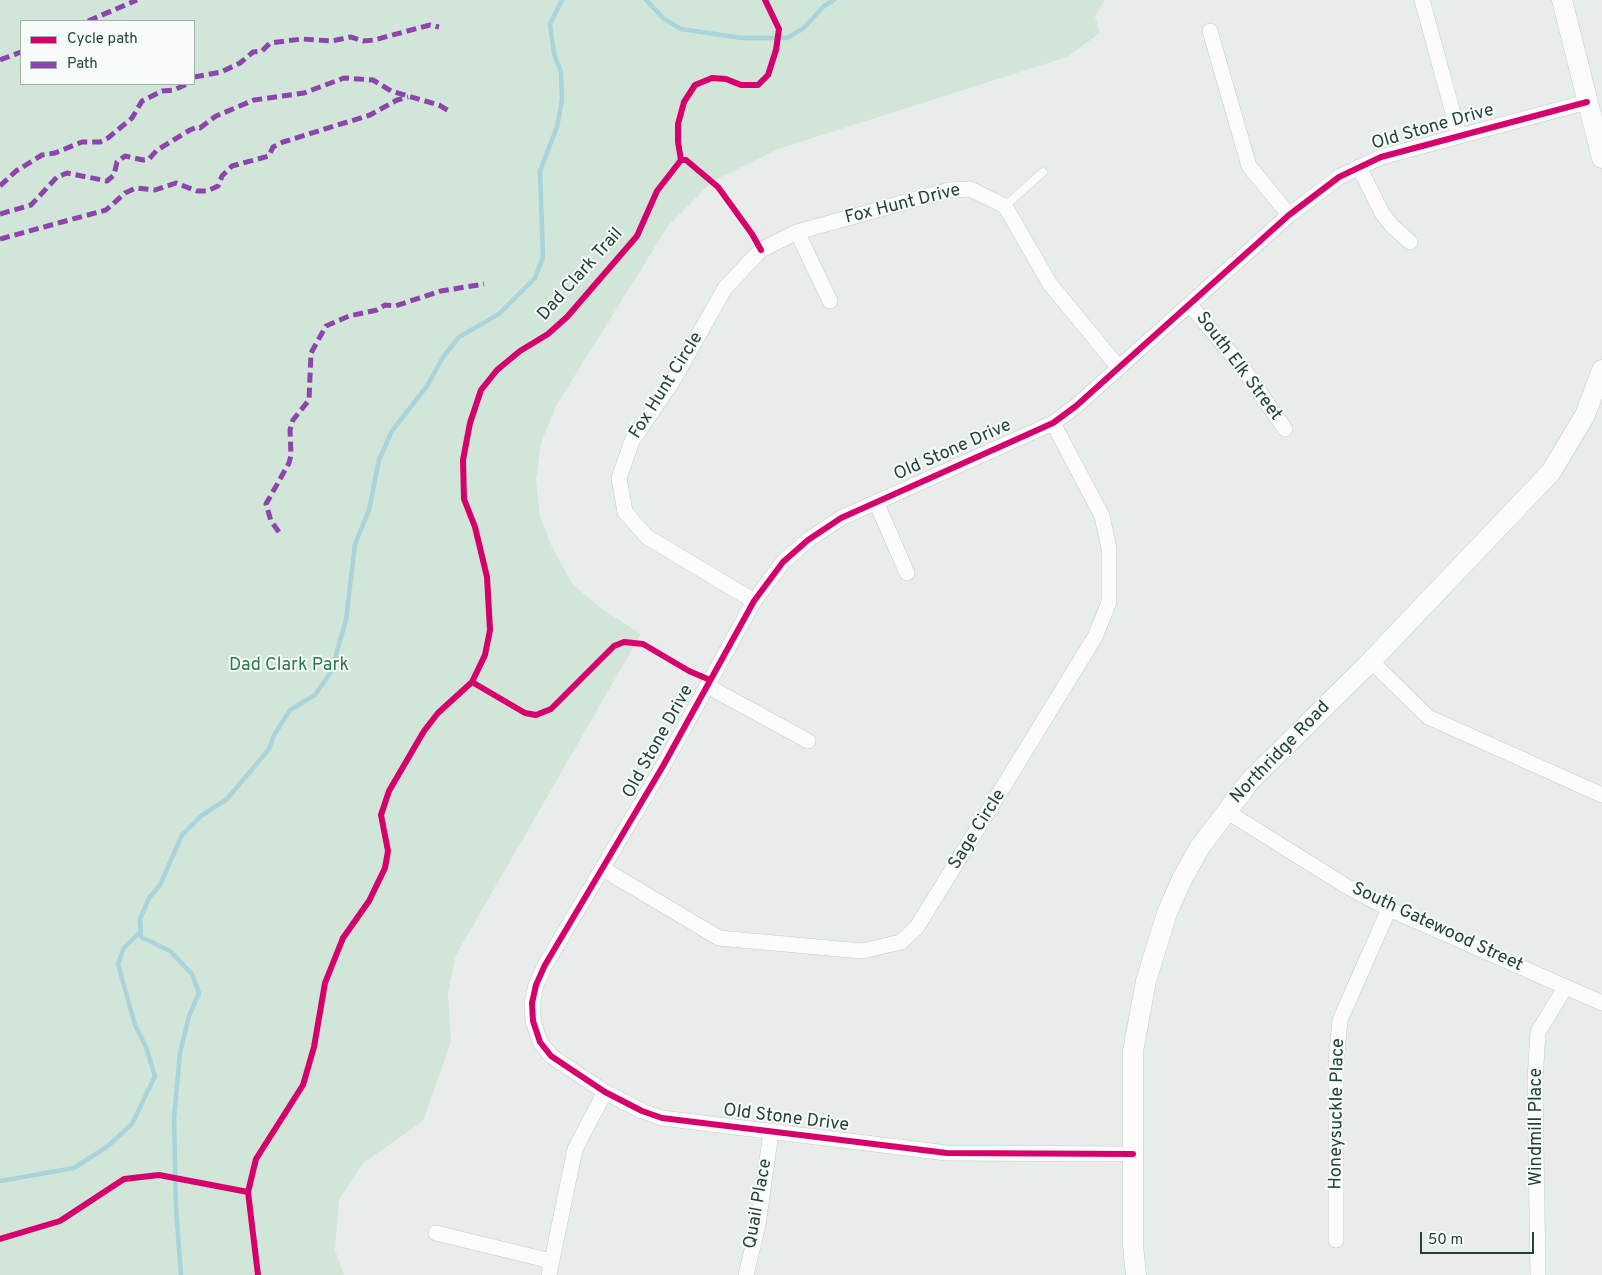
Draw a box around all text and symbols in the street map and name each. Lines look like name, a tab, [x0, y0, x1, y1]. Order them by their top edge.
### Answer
legend	[20, 20, 195, 85]
text: Cycle path	[67, 30, 138, 49]
text: Path	[67, 55, 98, 74]
street label: Old Stone Drive	[1369, 100, 1497, 156]
street label: Fox Hunt Drive	[843, 180, 963, 230]
street label: Dad Clark Trail	[534, 224, 628, 326]
street label: South Elk Street	[1190, 308, 1286, 426]
street label: Fox Hunt Circle	[626, 329, 708, 443]
street label: Old Stone Drive	[891, 415, 1015, 487]
park label: Dad Clark Park	[229, 655, 349, 677]
street label: Old Stone Drive	[619, 682, 699, 802]
street label: Northridge Road	[1227, 697, 1335, 809]
street label: Sage Circle	[945, 786, 1011, 874]
street label: South Gatewood Street	[1348, 879, 1526, 977]
street label: Honeysuckle Place	[1326, 1038, 1350, 1190]
street label: Windmill Place	[1526, 1068, 1548, 1186]
street label: Old Stone Drive	[722, 1101, 850, 1137]
street label: Quail Place	[740, 1157, 778, 1251]
scale bar	[1422, 1222, 1536, 1254]
text: 50 m	[1428, 1231, 1463, 1250]

